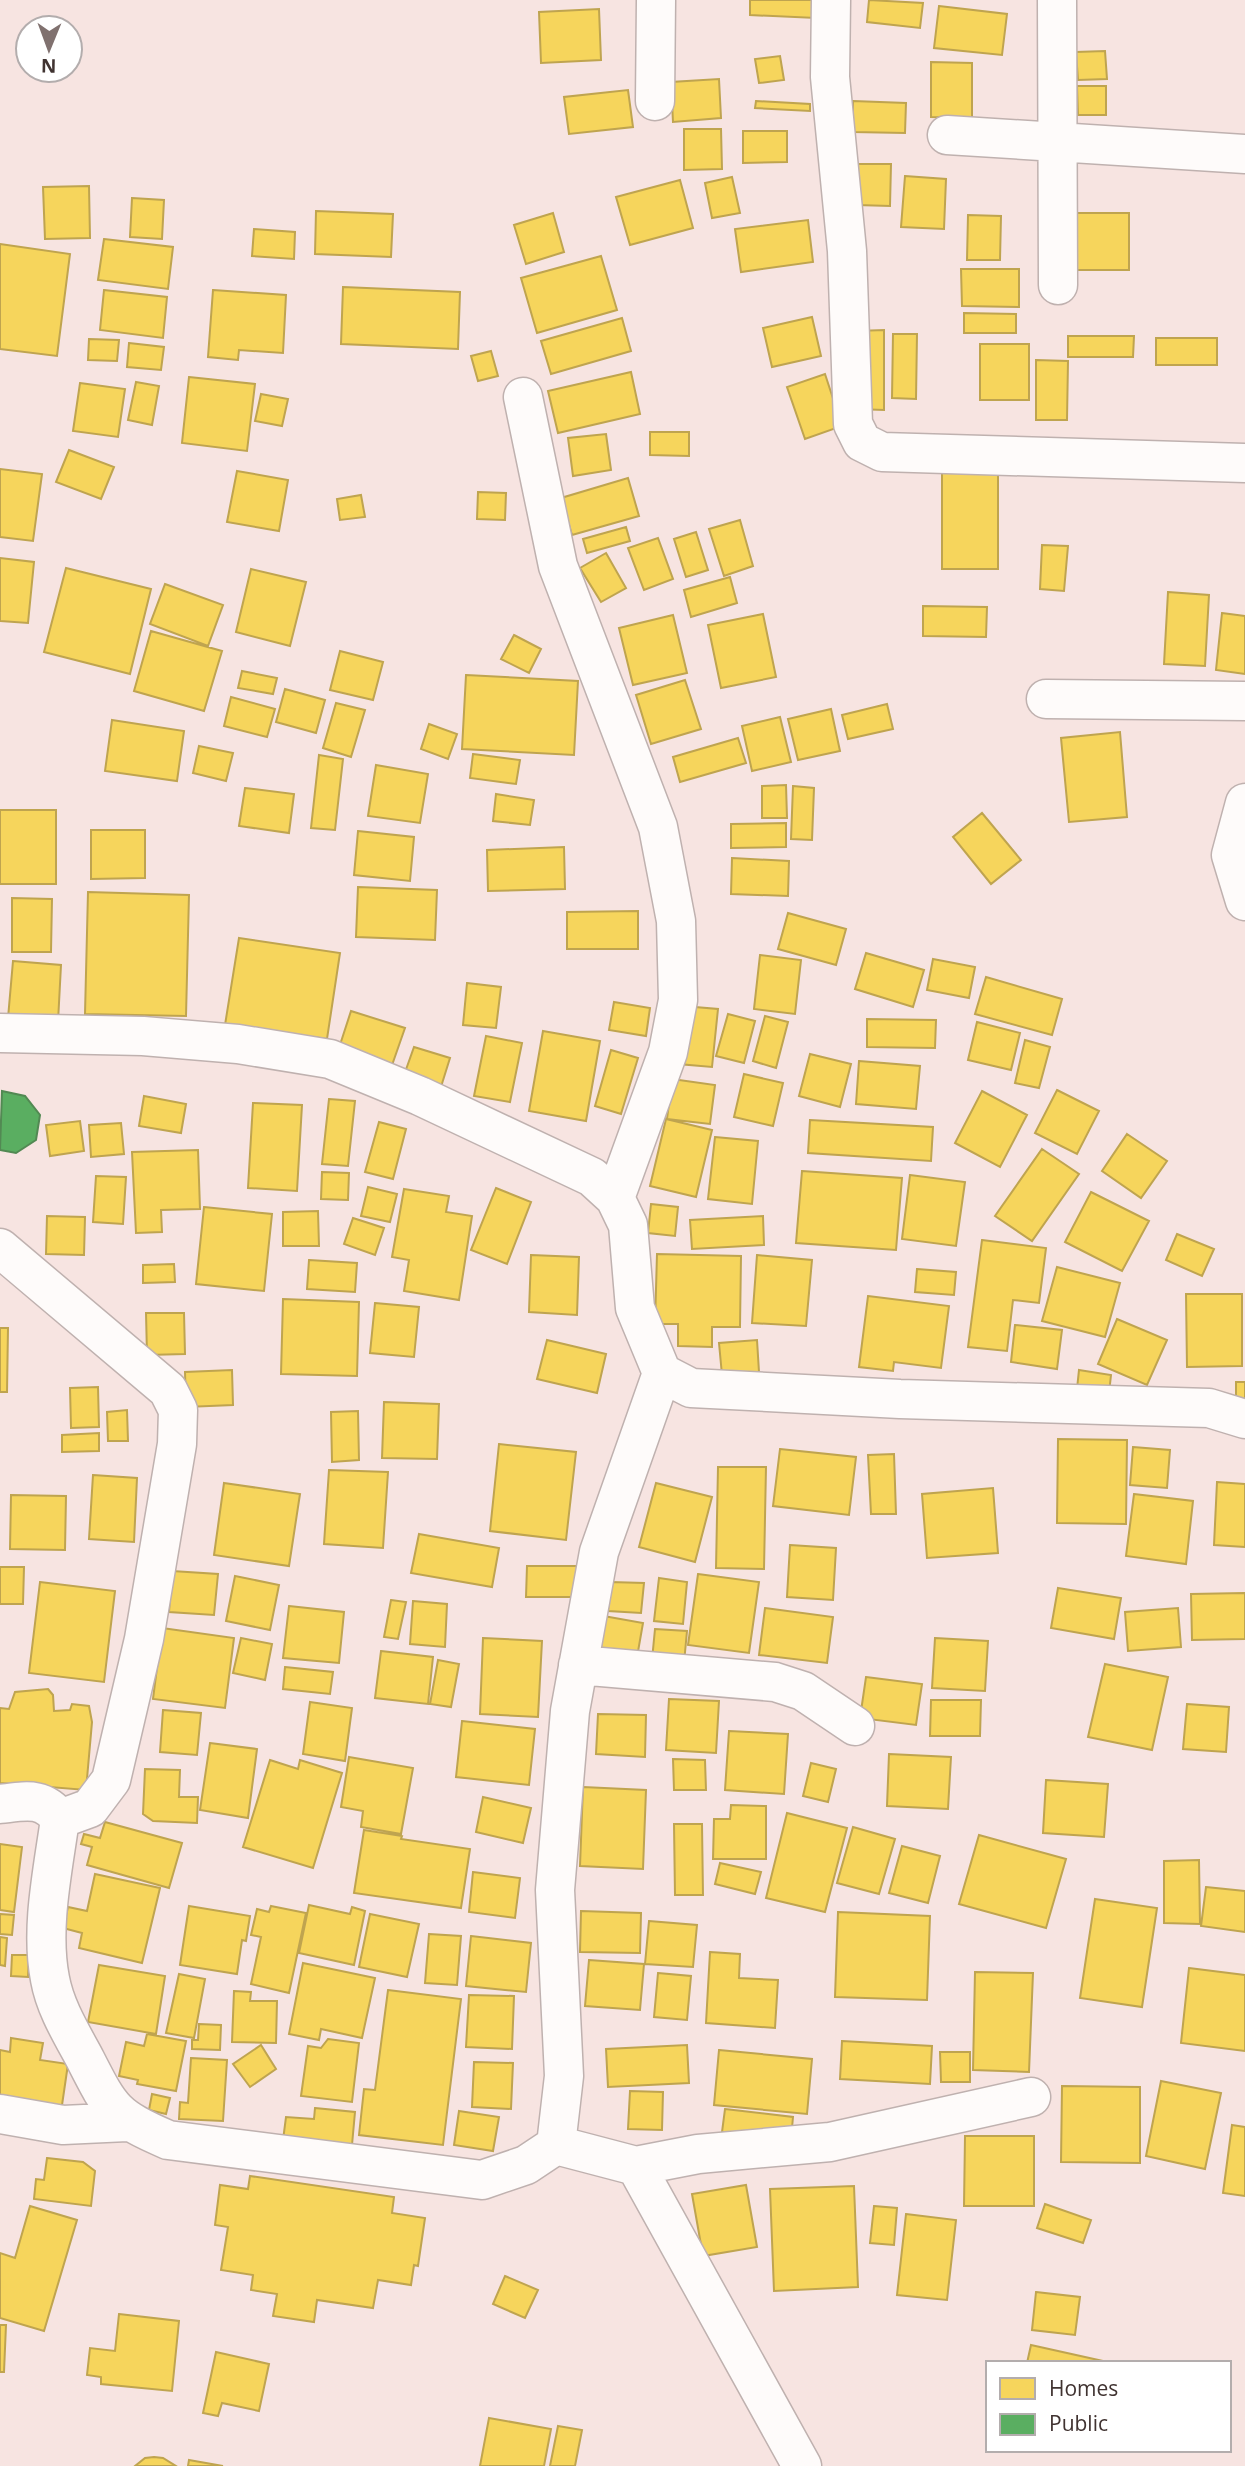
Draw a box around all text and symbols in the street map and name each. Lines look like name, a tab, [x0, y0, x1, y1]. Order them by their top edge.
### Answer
north arrow	[14, 14, 84, 84]
text: N	[41, 53, 57, 79]
legend	[986, 2361, 1231, 2452]
text: Homes	[1049, 2374, 1118, 2402]
text: Public	[1049, 2409, 1108, 2437]

